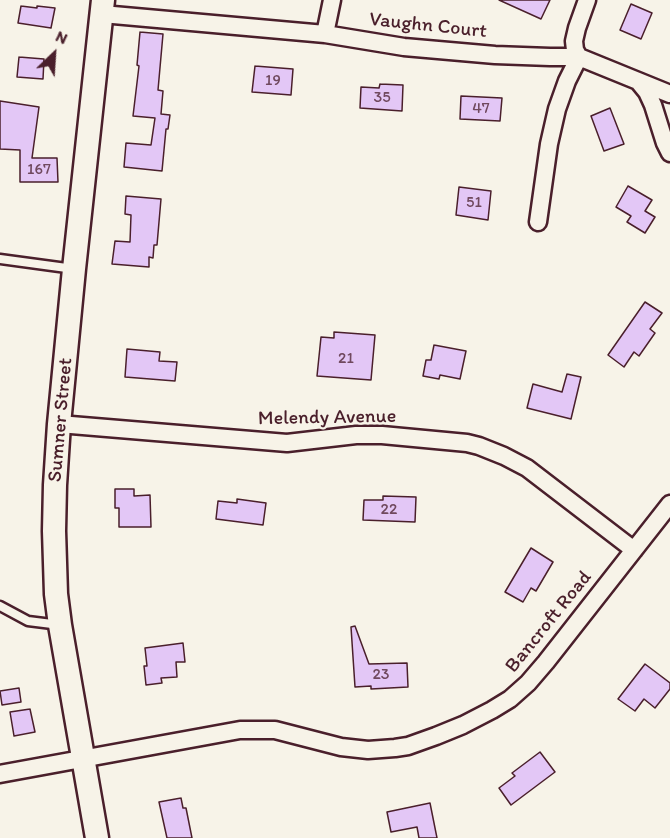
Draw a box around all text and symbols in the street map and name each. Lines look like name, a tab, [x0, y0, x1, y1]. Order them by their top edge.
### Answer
street label: Vaughn Court	[368, 8, 488, 44]
north arrow	[24, 24, 84, 84]
text: N	[53, 26, 71, 48]
house number: 19	[265, 71, 281, 91]
house number: 35	[373, 88, 391, 108]
house number: 47	[472, 99, 490, 119]
house number: 167	[27, 160, 51, 180]
house number: 51	[466, 193, 482, 213]
house number: 21	[338, 349, 354, 369]
street label: Sumner Street	[44, 357, 78, 483]
street label: Melendy Avenue	[258, 405, 396, 431]
house number: 22	[381, 500, 397, 520]
street label: Bancroft Road	[501, 566, 597, 678]
house number: 23	[372, 665, 390, 685]

